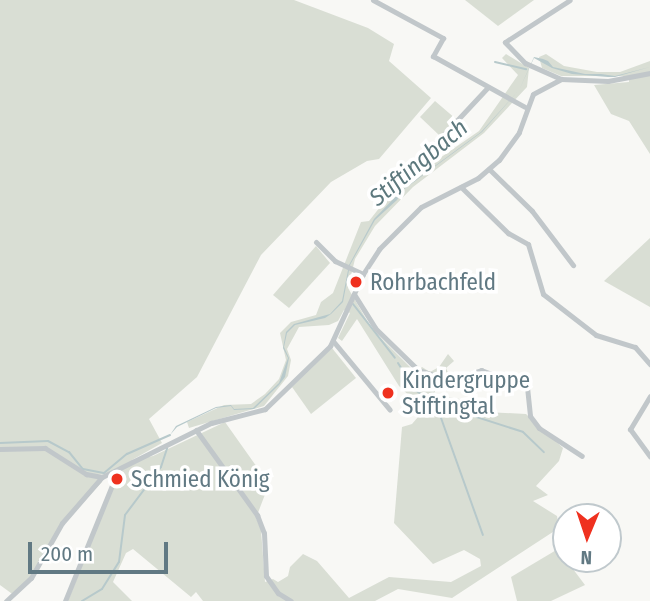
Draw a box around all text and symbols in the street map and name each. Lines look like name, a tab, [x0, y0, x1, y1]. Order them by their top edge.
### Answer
water label: Stiftingbach	[364, 114, 474, 212]
place label: Rohrbachfeld	[370, 268, 496, 296]
marker: Rohrbachfeld	[348, 274, 364, 290]
place label: Kindergruppe Stiftingtal	[402, 366, 530, 420]
marker: Kindergruppe Stiftingtal	[380, 385, 396, 401]
place label: Schmied König	[131, 465, 270, 493]
marker: Schmied König	[109, 471, 125, 487]
north arrow	[552, 503, 622, 573]
scale bar	[32, 528, 172, 572]
text: 200 m	[41, 541, 93, 567]
text: N	[580, 546, 592, 569]

